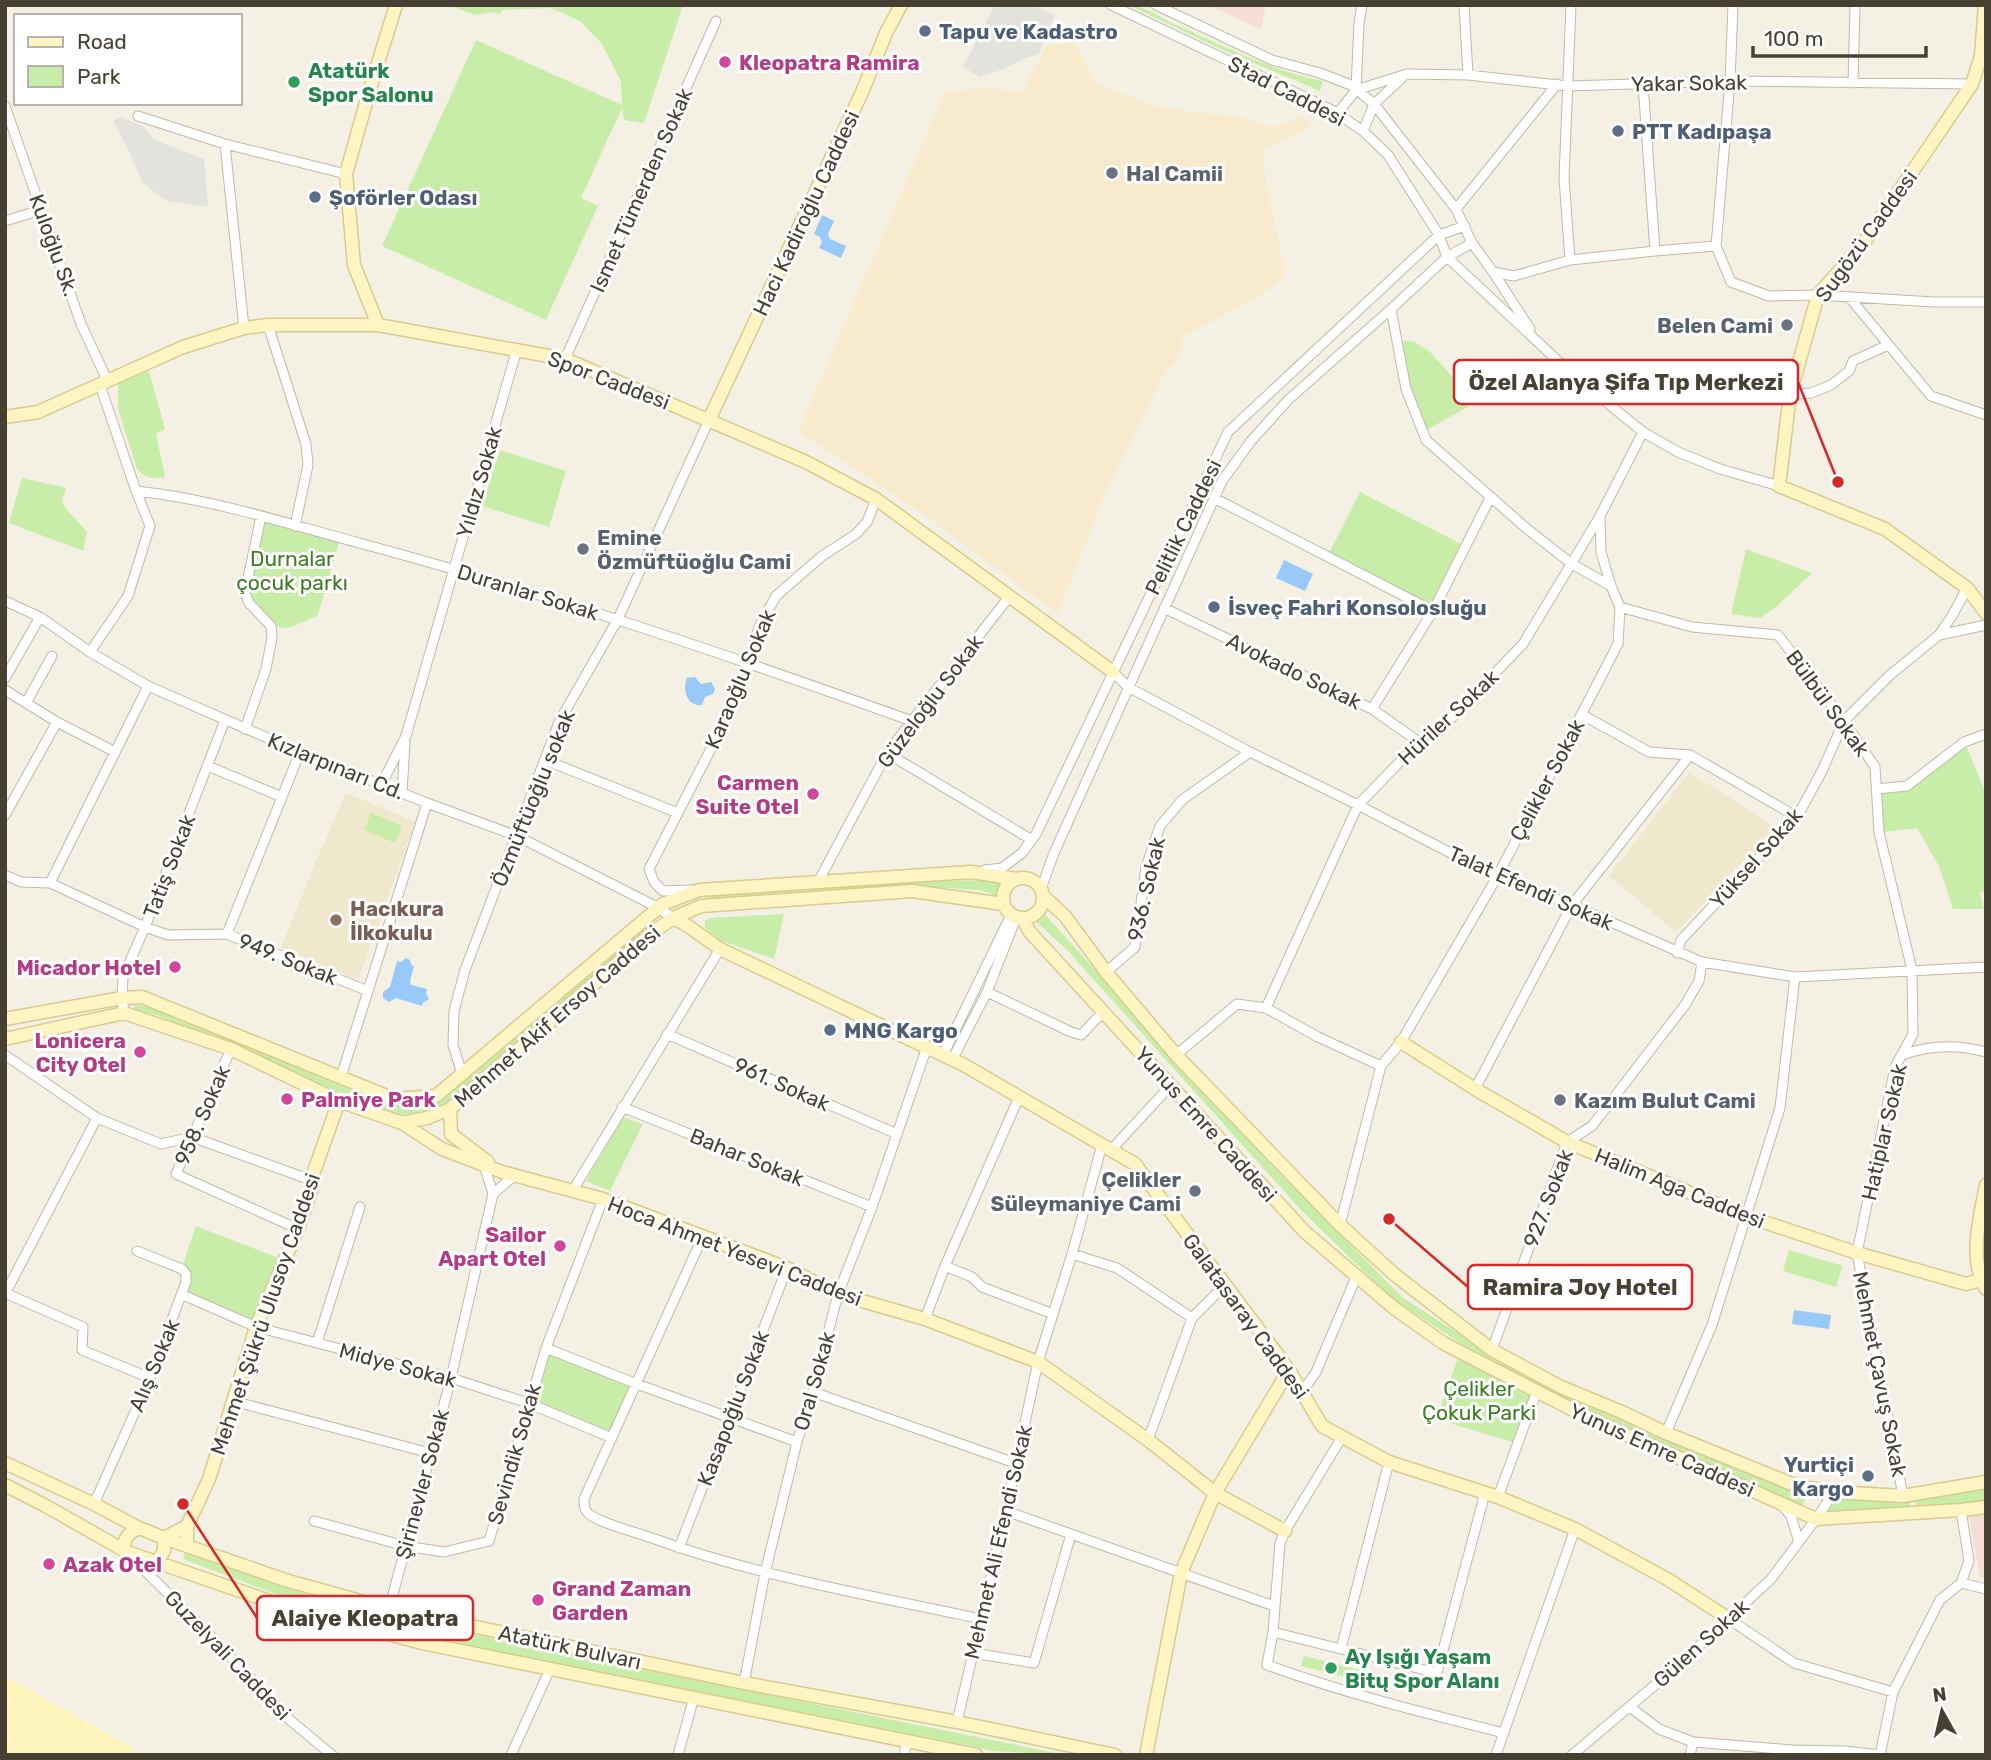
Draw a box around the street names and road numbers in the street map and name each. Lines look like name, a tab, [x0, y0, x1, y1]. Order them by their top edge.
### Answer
street label: Stad Caddesi	[1224, 51, 1350, 131]
street label: Yakar Sokak	[1631, 69, 1747, 97]
street label: Ismet Tümerden Sokak	[585, 84, 697, 296]
street label: Haci Kadiroğlu Caddesi	[747, 106, 865, 320]
street label: Sugözü Caddesi	[1810, 165, 1922, 307]
street label: Kuloğlu Sk.	[24, 191, 84, 299]
street label: Spor Caddesi	[545, 345, 673, 415]
street label: Yıldız Sokak	[451, 423, 507, 541]
street label: Pelitlik Caddesi	[1139, 455, 1227, 599]
street label: Duranlar Sokak	[454, 559, 602, 625]
street label: Karaoğlu Sokak	[699, 605, 781, 753]
street label: Avokado Sokak	[1223, 628, 1366, 714]
street label: Güzeloğlu Sokak	[872, 629, 988, 772]
street label: Bülbül Sokak	[1781, 645, 1875, 761]
street label: Hüriler Sokak	[1393, 664, 1504, 770]
street label: Özmüftüoğlu sokak	[486, 706, 580, 890]
street label: Çelikler Sokak	[1504, 715, 1590, 845]
street label: Kızlarpınarı Cd.	[264, 727, 408, 805]
street label: Yüksel Sokak	[1704, 803, 1808, 913]
street label: Tatiş Sokak	[138, 810, 200, 921]
street label: 936. Sokak	[1122, 834, 1170, 943]
street label: Talat Efendi Sokak	[1445, 840, 1617, 936]
street label: Mehmet Akif Ersoy Caddesi	[449, 920, 665, 1112]
street label: 949. Sokak	[235, 928, 341, 990]
street label: Yunus Emre Caddesi	[1130, 1041, 1282, 1207]
street label: 961. Sokak	[730, 1052, 834, 1116]
street label: 958. Sokak	[169, 1061, 235, 1169]
street label: Hatiplar Sokak	[1856, 1061, 1912, 1203]
street label: Bahar Sokak	[686, 1123, 808, 1191]
street label: Halim Aga Caddesi	[1591, 1142, 1769, 1234]
street label: 927. Sokak	[1518, 1145, 1578, 1250]
street label: Mehmet Şükrü Ulusoy Caddesi	[205, 1170, 325, 1458]
street label: Hoca Ahmet Yesevi Caddesi	[604, 1191, 866, 1311]
street label: Galatasaray Caddesi	[1178, 1229, 1314, 1403]
street label: Mehmet Çavuş Sokak	[1848, 1269, 1912, 1479]
street label: Alış Sokak	[123, 1315, 185, 1415]
street label: Kasapoğlu Sokak	[692, 1327, 774, 1489]
street label: Oral Sokak	[788, 1328, 840, 1433]
street label: Midye Sokak	[337, 1337, 460, 1393]
street label: Sevindik Sokak	[482, 1381, 546, 1527]
street label: Yunus Emre Caddesi	[1565, 1398, 1759, 1502]
street label: Şirinevler Sokak	[390, 1406, 454, 1562]
street label: Mehmet Ali Efendi Sokak	[959, 1422, 1037, 1662]
street label: Guzelyali Caddesi	[160, 1585, 296, 1725]
street label: Gülen Sokak	[1648, 1594, 1754, 1692]
street label: Atatürk Bulvarı	[496, 1620, 644, 1674]

